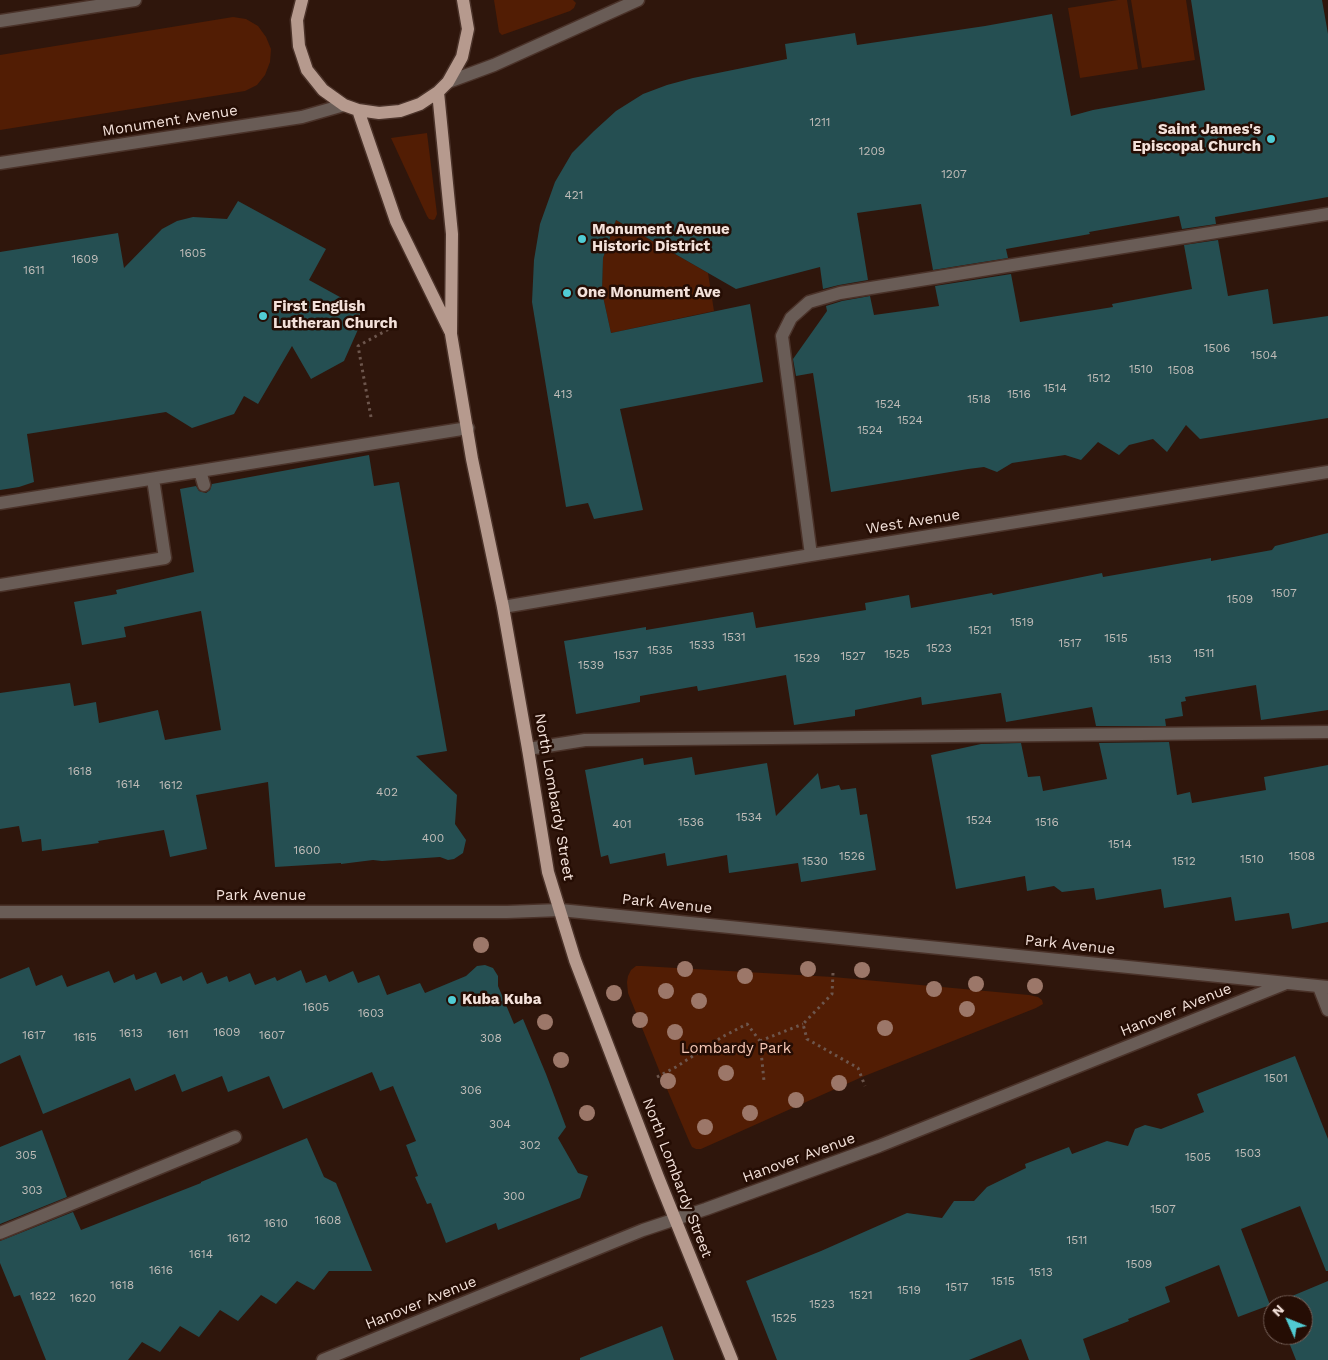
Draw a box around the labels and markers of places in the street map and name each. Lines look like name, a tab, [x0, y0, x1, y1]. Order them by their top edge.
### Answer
place label: Saint James's Episcopal Church	[1132, 121, 1261, 156]
marker: Saint James's Episcopal Church	[1265, 133, 1277, 145]
place label: Monument Avenue Historic District	[592, 221, 730, 256]
marker: Monument Avenue Historic District	[576, 233, 588, 245]
place label: One Monument Ave	[577, 284, 721, 302]
marker: One Monument Ave	[561, 287, 573, 299]
place label: First English Lutheran Church	[273, 298, 398, 333]
marker: First English Lutheran Church	[257, 310, 269, 322]
place label: Kuba Kuba	[462, 991, 541, 1009]
marker: Kuba Kuba	[446, 994, 458, 1006]

